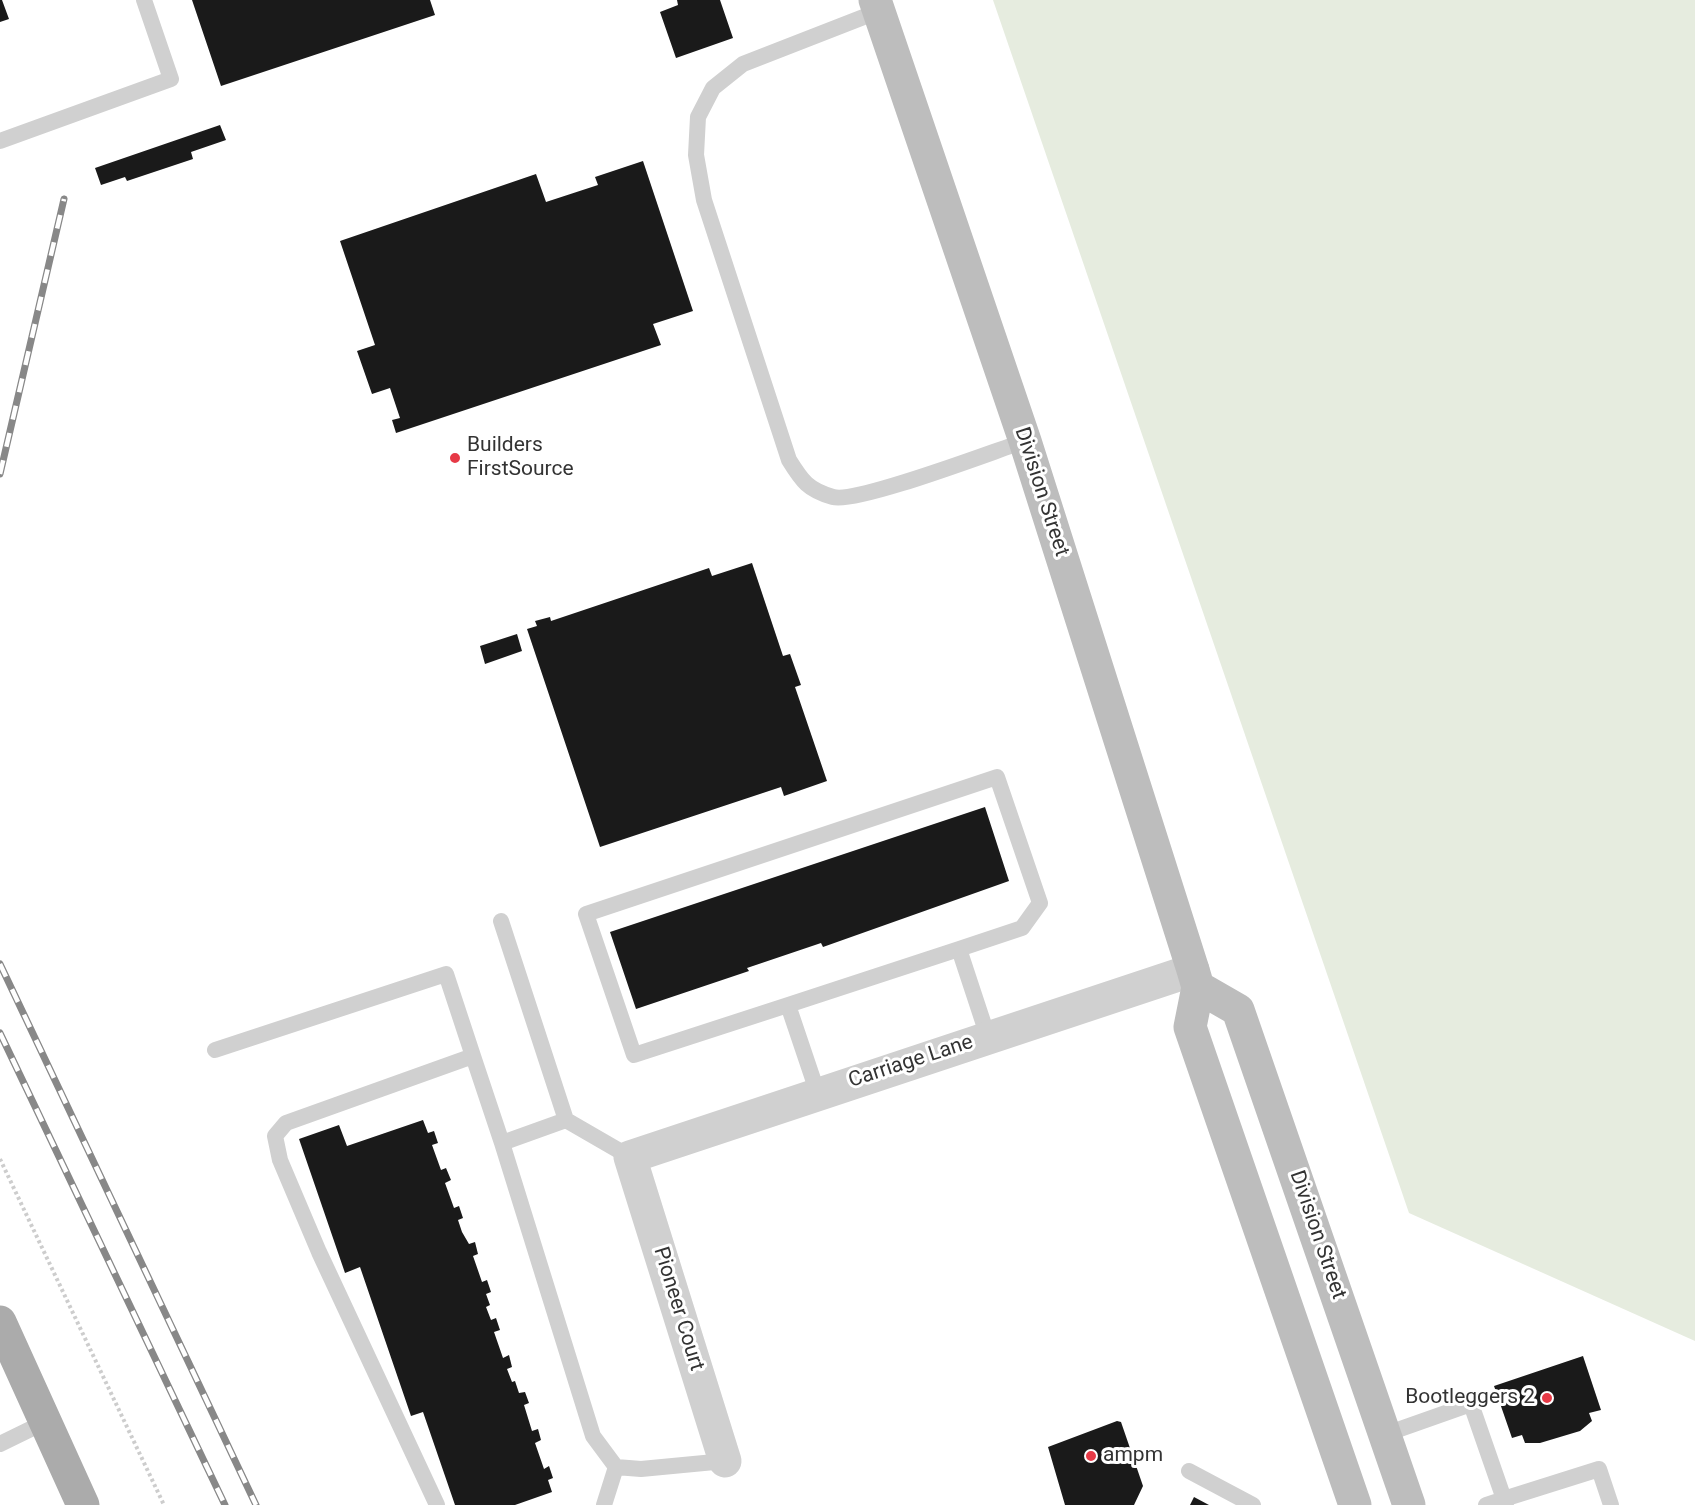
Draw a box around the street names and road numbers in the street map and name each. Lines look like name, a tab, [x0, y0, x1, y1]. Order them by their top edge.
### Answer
street label: Division Street	[1008, 424, 1074, 560]
street label: Carriage Lane	[846, 1030, 976, 1094]
street label: Division Street	[1283, 1167, 1351, 1303]
street label: Pioneer Court	[647, 1244, 709, 1374]

